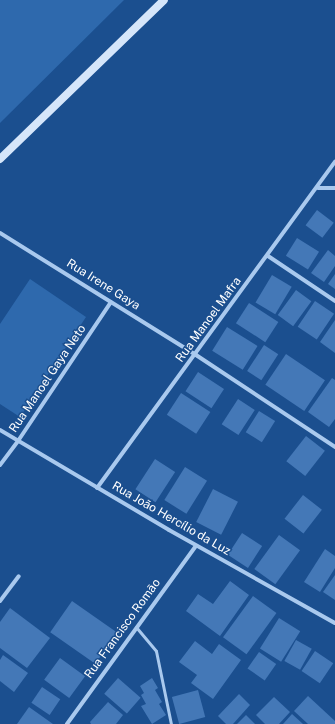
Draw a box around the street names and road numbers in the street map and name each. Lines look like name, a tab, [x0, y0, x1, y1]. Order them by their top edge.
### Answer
street label: Rua Irene Gaya	[64, 257, 142, 313]
street label: Rua Manoel Mafra	[173, 275, 245, 365]
street label: Rua Manoel Gaya Neto	[7, 322, 89, 436]
street label: Rua João Hercílio da Luz	[109, 479, 233, 559]
street label: Rua Francisco Romão	[82, 576, 164, 682]

